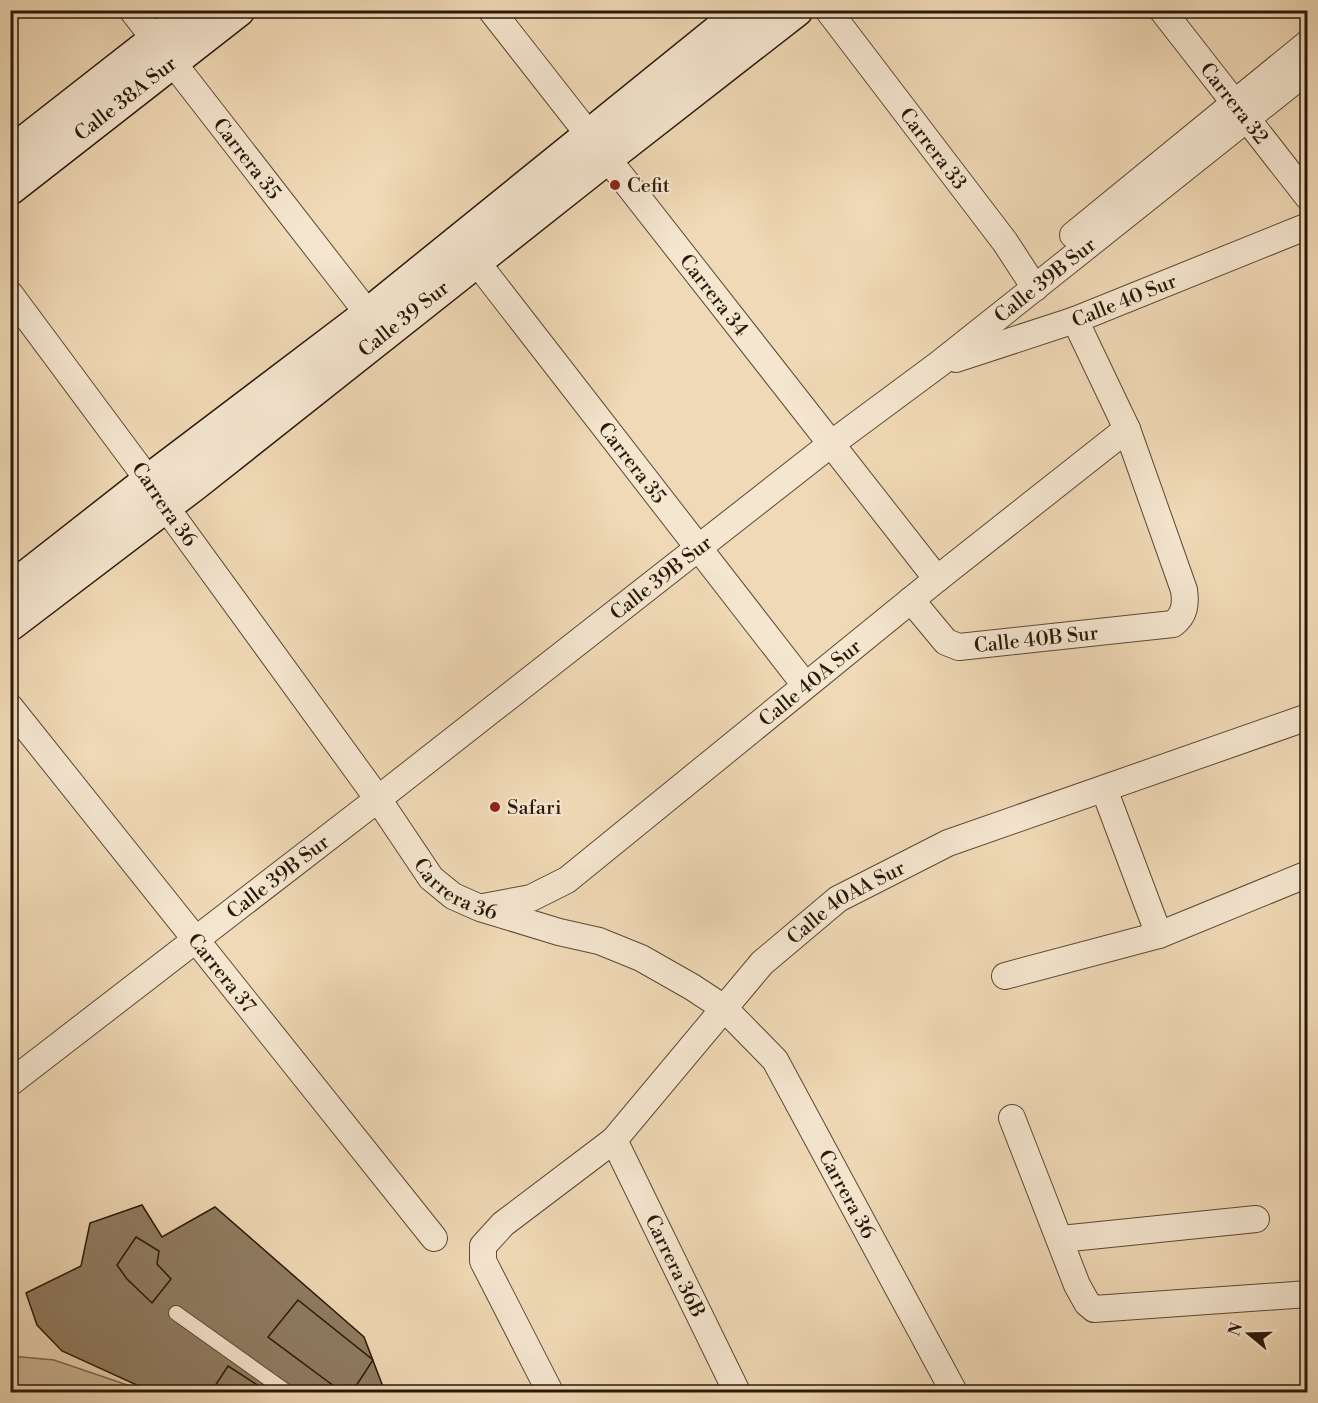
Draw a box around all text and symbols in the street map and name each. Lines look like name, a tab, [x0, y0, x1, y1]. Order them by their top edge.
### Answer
street label: Calle 38A Sur	[70, 52, 182, 147]
street label: Carrera 32	[1194, 58, 1273, 150]
street label: Carrera 33	[893, 103, 972, 195]
street label: Carrera 35	[207, 114, 286, 205]
place label: Cefit	[627, 174, 670, 199]
marker: Cefit	[608, 178, 622, 192]
street label: Calle 39B Sur	[990, 233, 1102, 329]
street label: Carrera 34	[673, 250, 753, 342]
street label: Calle 40 Sur	[1068, 269, 1181, 334]
street label: Calle 39 Sur	[354, 276, 455, 363]
street label: Carrera 35	[592, 418, 671, 509]
street label: Carrera 36	[125, 458, 202, 552]
street label: Calle 39B Sur	[606, 531, 718, 626]
street label: Calle 40B Sur	[973, 621, 1100, 659]
street label: Calle 40A Sur	[754, 634, 867, 733]
place label: Safari	[507, 796, 562, 821]
marker: Safari	[488, 800, 502, 814]
street label: Calle 39B Sur	[222, 830, 335, 925]
street label: Carrera 36	[407, 854, 500, 927]
street label: Calle 40AA Sur	[782, 856, 910, 951]
street label: Carrera 37	[182, 929, 260, 1019]
street label: Carrera 36	[812, 1146, 880, 1244]
street label: Carrera 36B	[638, 1211, 710, 1322]
north arrow	[1219, 1304, 1279, 1364]
text: N	[1224, 1320, 1247, 1339]

